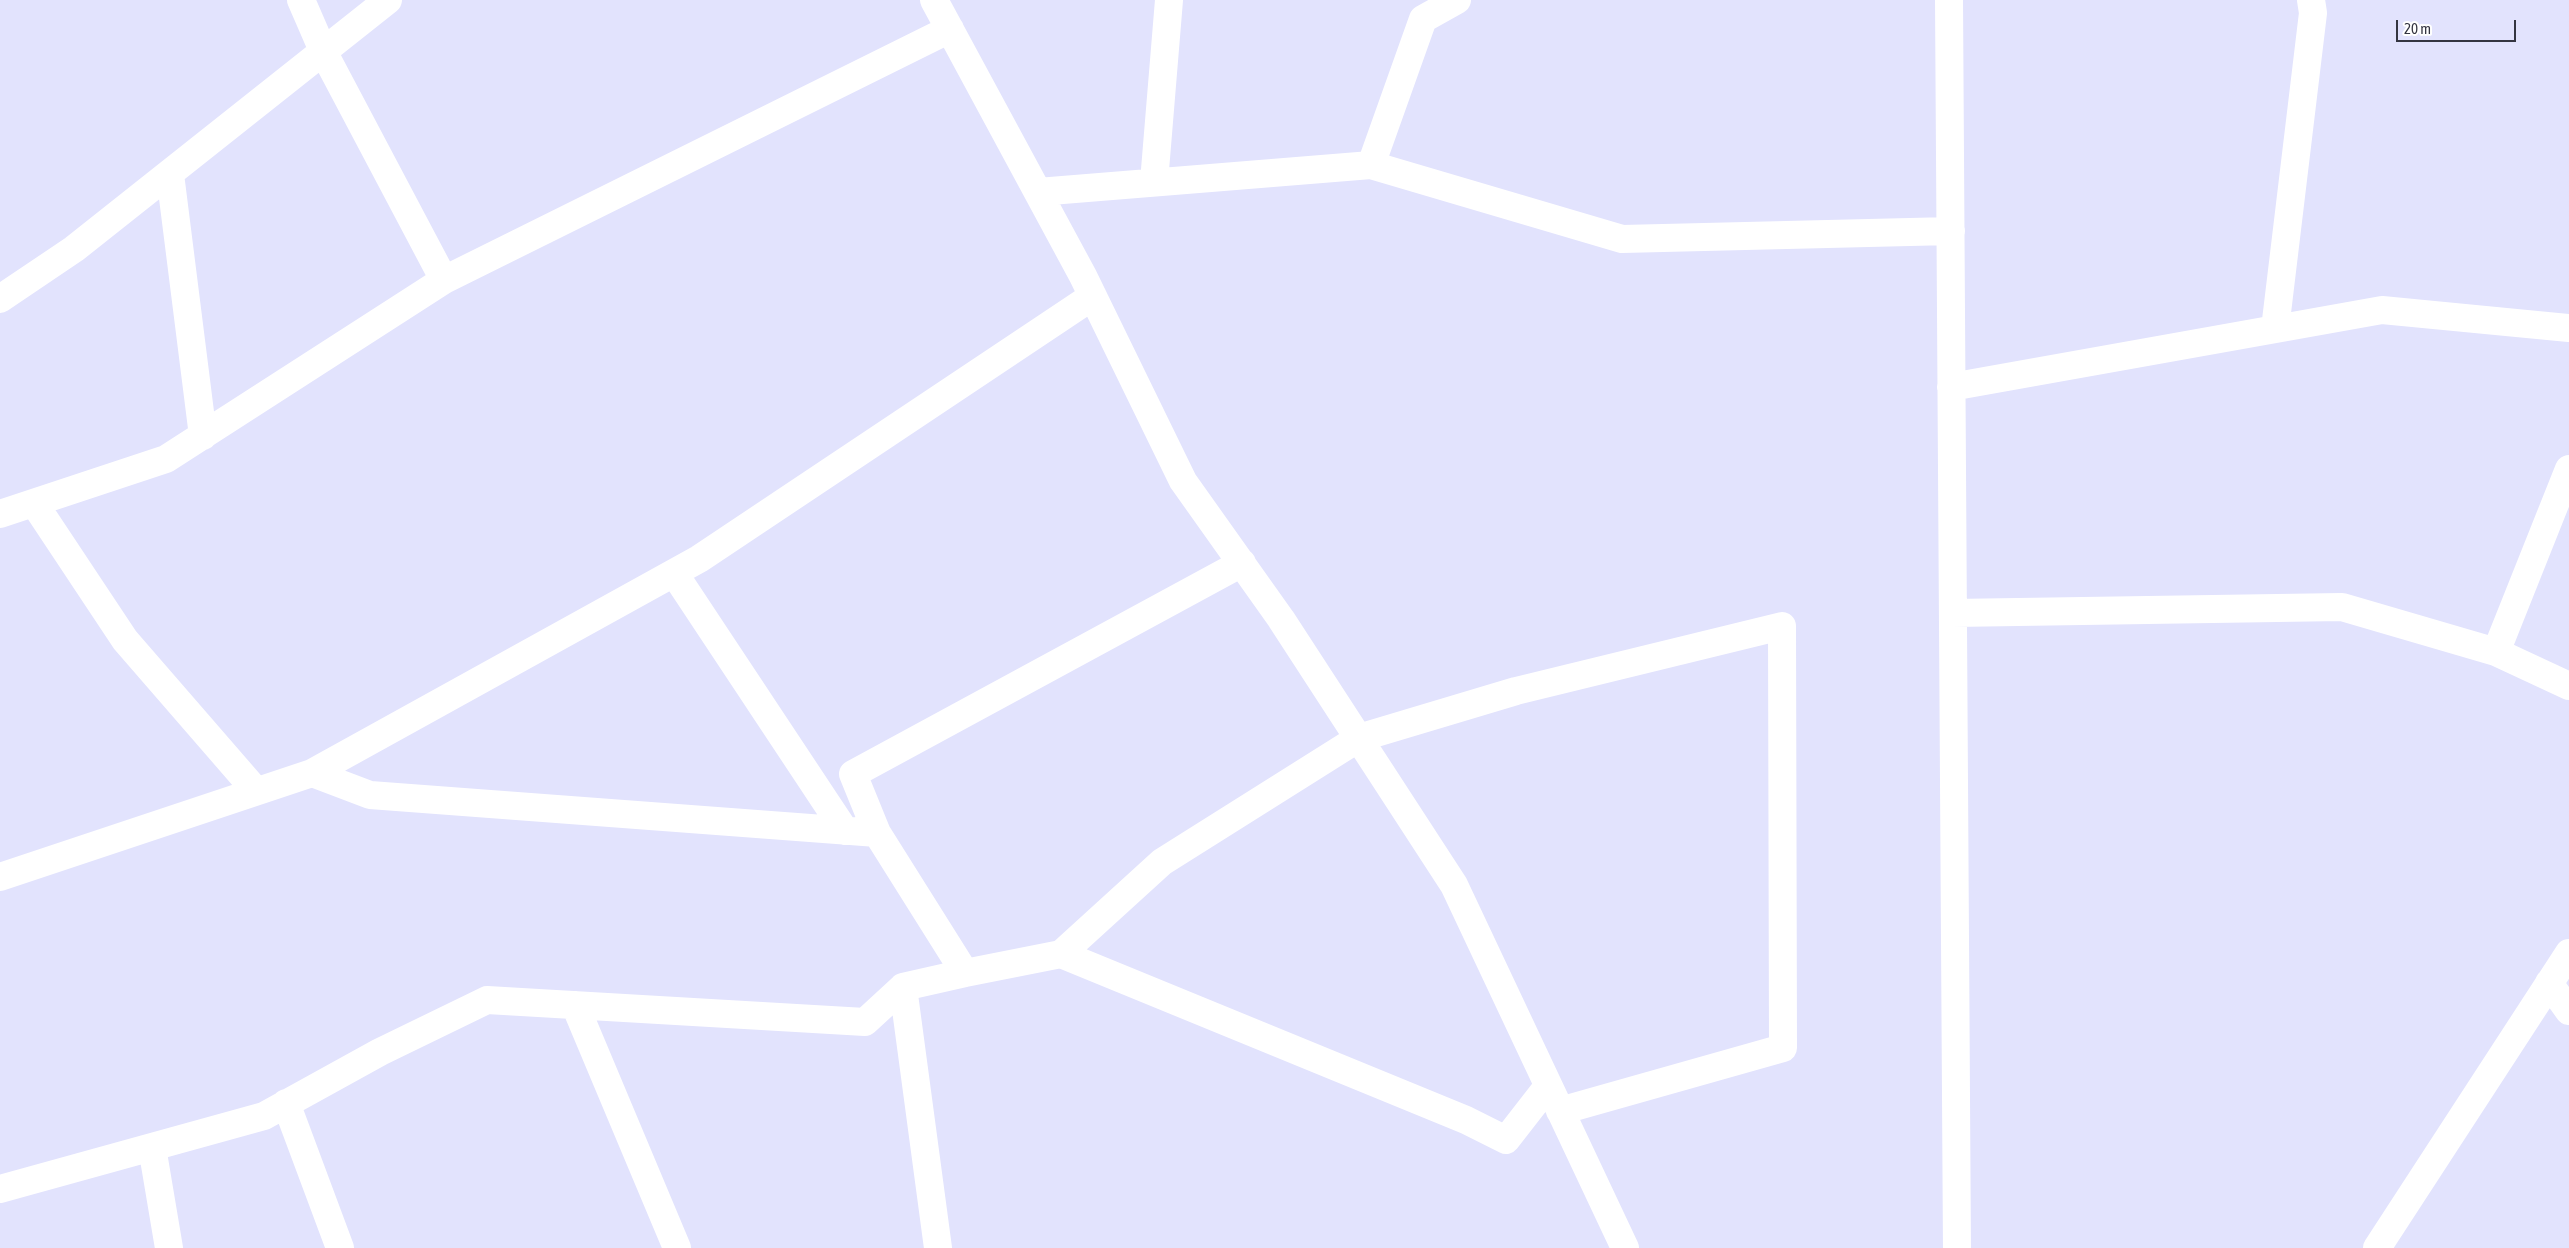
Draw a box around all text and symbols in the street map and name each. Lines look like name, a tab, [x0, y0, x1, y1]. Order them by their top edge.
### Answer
scale bar	[2399, 10, 2519, 42]
text: 20 m	[2404, 20, 2431, 37]

